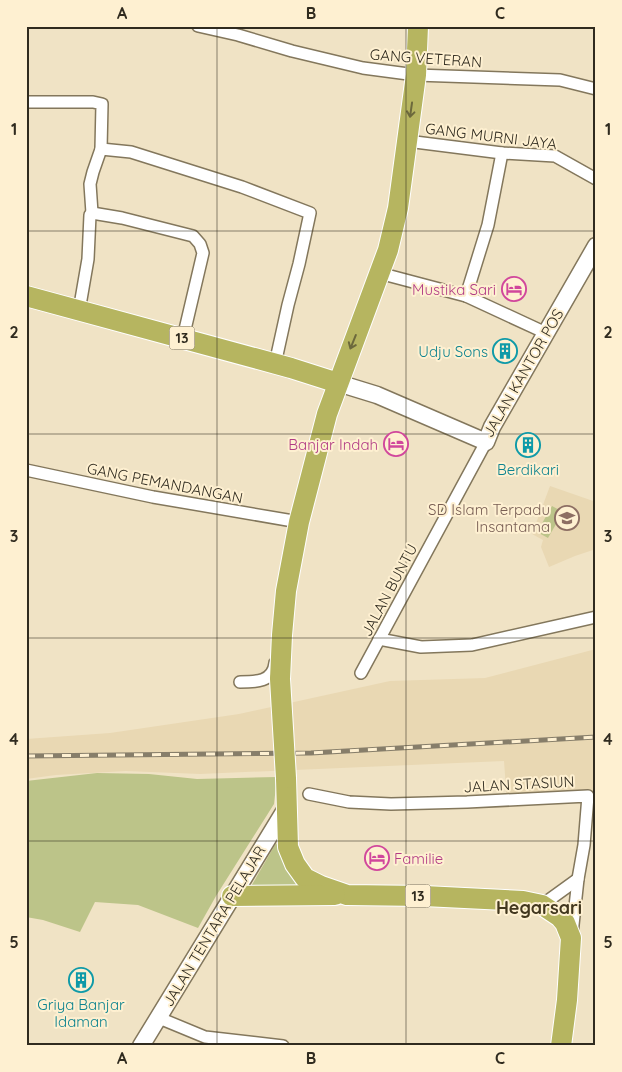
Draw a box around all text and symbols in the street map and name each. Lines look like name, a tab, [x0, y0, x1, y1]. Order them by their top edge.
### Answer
text: A	[117, 3, 128, 23]
text: B	[306, 3, 316, 23]
text: C	[495, 3, 505, 23]
street label: GANG VETERAN	[369, 45, 483, 71]
one-way arrow	[406, 101, 416, 117]
text: 1	[11, 119, 17, 139]
street label: GANG MURNI JAYA	[424, 119, 558, 154]
text: 1	[605, 119, 611, 139]
hotel icon: Mustika Sari	[501, 276, 527, 302]
place label: Mustika Sari	[412, 280, 496, 299]
street label: JALAN KANTOR POS	[479, 306, 567, 440]
text: 2	[9, 322, 19, 342]
text: 2	[603, 322, 613, 342]
road number: 13	[170, 326, 194, 349]
one-way arrow	[348, 334, 357, 349]
building icon: Udju Sons	[492, 338, 518, 364]
place label: Udju Sons	[418, 342, 488, 361]
hotel icon: Banjar Indah	[383, 431, 409, 457]
building icon: Berdikari	[515, 432, 541, 458]
place label: Banjar Indah	[288, 435, 378, 454]
street label: GANG PEMANDANGAN	[85, 459, 245, 507]
place label: Berdikari	[497, 460, 559, 479]
place label: SD Islam Terpadu Insantama	[428, 500, 550, 536]
school or university icon: SD Islam Terpadu Insantama	[554, 505, 580, 531]
text: 3	[10, 526, 18, 546]
text: 3	[604, 526, 612, 546]
street label: JALAN BUNTU	[357, 541, 421, 639]
text: 4	[9, 729, 19, 749]
text: 4	[603, 729, 613, 749]
street label: JALAN STASIUN	[463, 772, 575, 796]
street label: JALAN TENTARA PELAJAR	[158, 842, 270, 1010]
hotel icon: Familie	[364, 845, 390, 871]
place label: Familie	[394, 849, 443, 868]
road number: 13	[406, 884, 430, 908]
district label: Hegarsari	[496, 896, 582, 919]
text: 5	[9, 932, 19, 952]
text: 5	[603, 932, 613, 952]
building icon: Griya Banjar Idaman	[68, 967, 94, 993]
place label: Griya Banjar Idaman	[37, 995, 125, 1031]
text: A	[117, 1048, 128, 1068]
text: B	[306, 1048, 316, 1068]
text: C	[495, 1048, 505, 1068]

